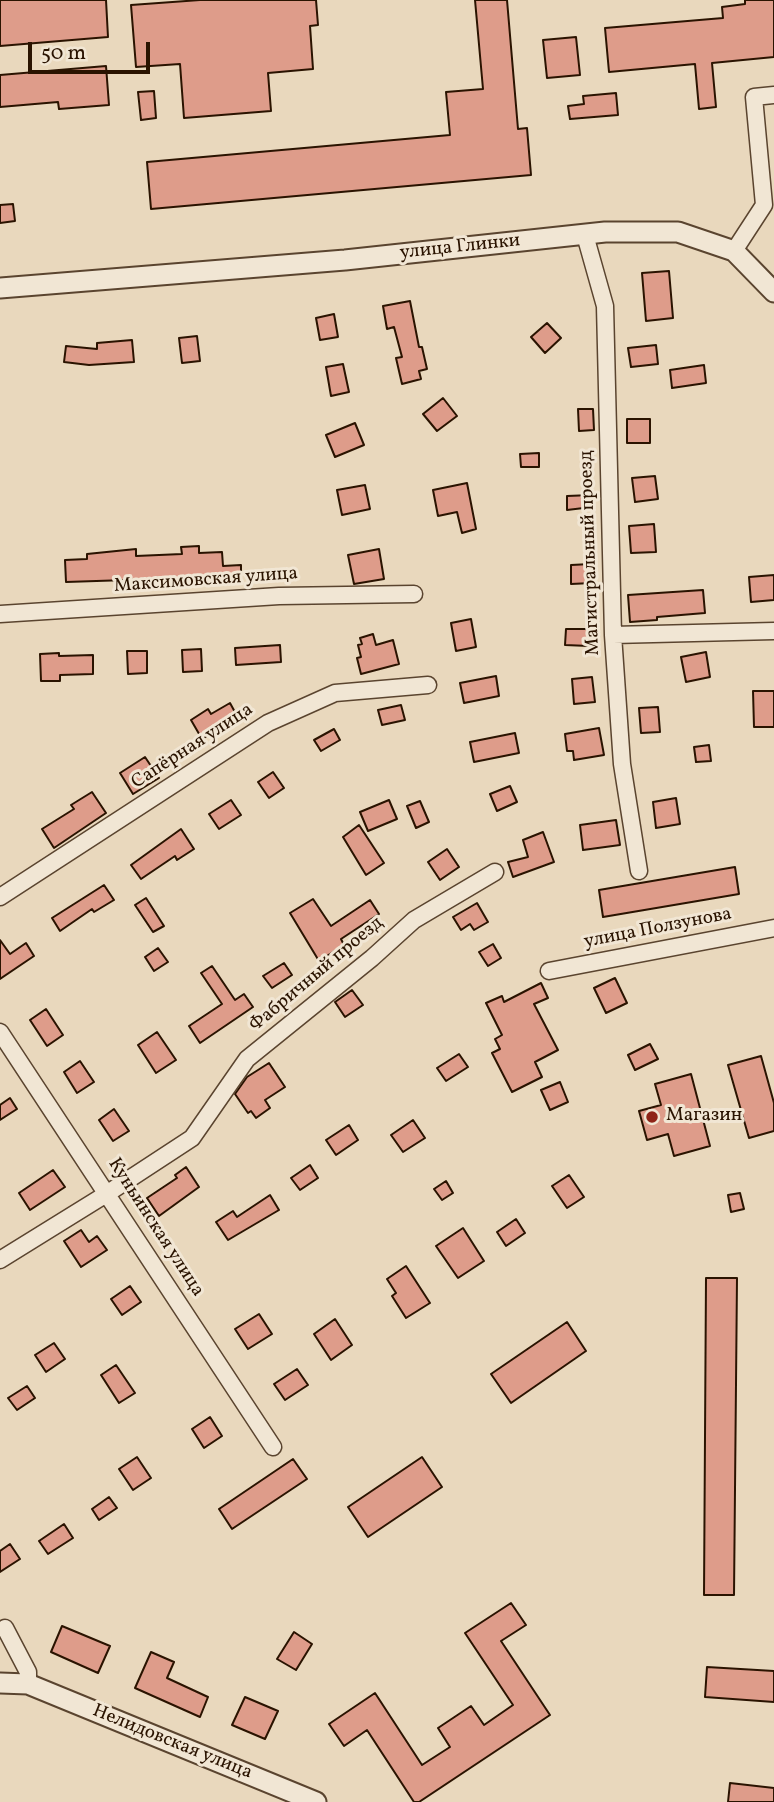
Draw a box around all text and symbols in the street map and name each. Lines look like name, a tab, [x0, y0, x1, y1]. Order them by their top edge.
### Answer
scale bar	[32, 28, 154, 72]
text: 50 m	[41, 39, 86, 68]
street label: улица Глинки	[399, 230, 521, 266]
street label: Магистральный проезд	[576, 450, 606, 656]
street label: Максимовская улица	[113, 563, 299, 599]
street label: Сапёрная улица	[128, 699, 258, 795]
street label: улица Ползунова	[582, 903, 734, 955]
street label: Фабричный проезд	[245, 912, 389, 1038]
place label: Магазин	[666, 1106, 742, 1128]
marker: Магазин	[644, 1109, 660, 1125]
street label: Куньинская улица	[102, 1155, 208, 1301]
street label: Нелидовская улица	[89, 1701, 255, 1785]

